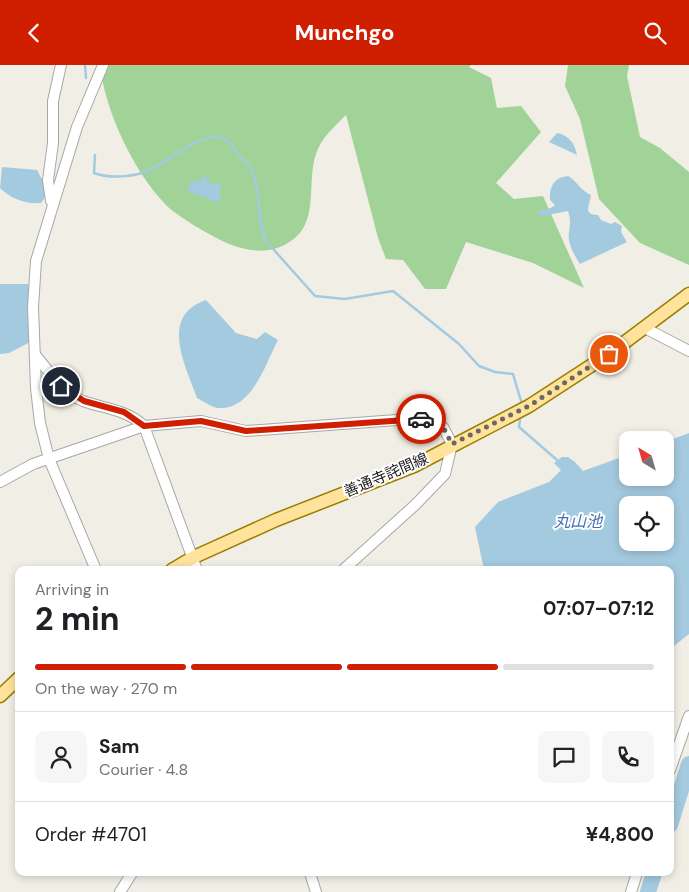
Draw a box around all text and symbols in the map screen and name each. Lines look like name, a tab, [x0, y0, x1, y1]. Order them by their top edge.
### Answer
text: Munchgo	[295, 18, 394, 47]
icon: back	[20, 19, 48, 47]
icon: search	[641, 19, 669, 47]
pin	[588, 333, 630, 375]
icon: bag	[595, 340, 623, 368]
pin	[40, 365, 82, 407]
icon: home	[47, 372, 75, 400]
courier	[396, 394, 446, 444]
icon: car	[407, 405, 435, 433]
north arrow	[619, 431, 674, 486]
map controls	[619, 431, 674, 551]
street label: 善通寺詫間線	[341, 448, 431, 502]
button: locate	[619, 496, 674, 551]
water label: 丸山池	[554, 511, 604, 532]
text: Arriving in	[35, 579, 109, 600]
text: 07:07–07:12	[543, 596, 654, 621]
text: 2 min	[35, 598, 120, 640]
text: On the way · 270 m	[35, 678, 177, 699]
button: person	[35, 731, 87, 783]
button: chat	[538, 731, 590, 783]
button: phone	[602, 731, 654, 783]
text: Sam	[99, 734, 140, 759]
text: Courier · 4.8	[99, 759, 188, 780]
text: Order #4701	[35, 822, 147, 847]
text: ¥4,800	[586, 822, 654, 847]

